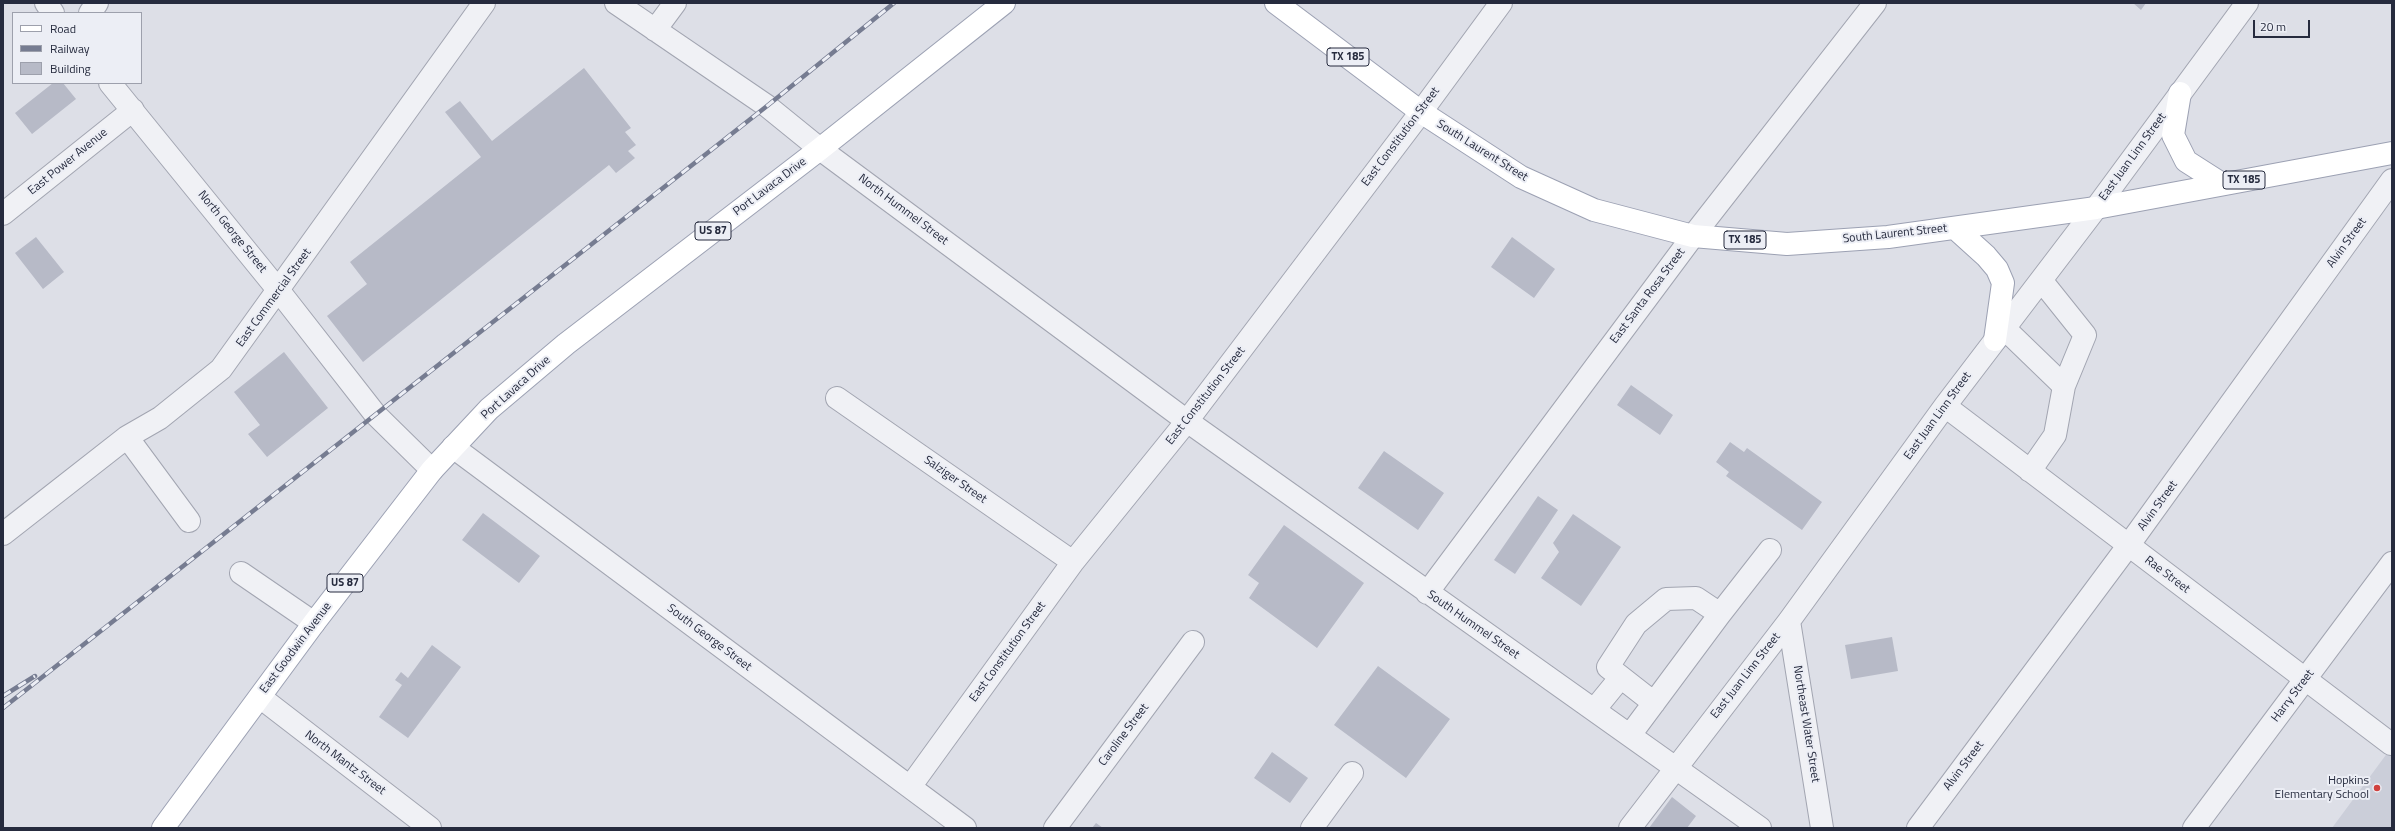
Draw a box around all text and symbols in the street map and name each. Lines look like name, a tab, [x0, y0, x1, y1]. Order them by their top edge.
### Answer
legend	[12, 12, 142, 84]
scale bar	[2255, 12, 2312, 38]
text: 20 m	[2260, 17, 2286, 36]
text: Road	[50, 19, 76, 38]
text: Railway	[50, 39, 90, 58]
road number: TX 185	[1327, 48, 1369, 66]
text: Building	[50, 59, 91, 78]
street label: East Constitution Street	[1359, 85, 1443, 189]
street label: East Juan Linn Street	[2096, 110, 2170, 204]
street label: South Laurent Street	[1434, 117, 1530, 185]
street label: East Power Avenue	[25, 126, 111, 198]
street label: Port Lavaca Drive	[731, 155, 809, 219]
road number: TX 185	[2223, 171, 2265, 189]
street label: North Hummel Street	[855, 172, 951, 248]
street label: North George Street	[194, 188, 270, 276]
street label: Alvin Street	[2324, 215, 2370, 271]
street label: South Laurent Street	[1842, 221, 1948, 247]
road number: US 87	[695, 222, 731, 240]
road number: TX 185	[1724, 231, 1766, 249]
street label: East Santa Rosa Street	[1607, 245, 1689, 347]
street label: East Commercial Street	[233, 246, 315, 350]
street label: East Constitution Street	[1163, 344, 1249, 448]
street label: Port Lavaca Drive	[479, 353, 553, 423]
street label: East Juan Linn Street	[1901, 369, 1975, 463]
street label: Salziger Street	[921, 453, 989, 507]
street label: Alvin Street	[2135, 478, 2181, 534]
street label: Rae Street	[2141, 553, 2193, 597]
road number: US 87	[327, 574, 363, 592]
street label: South Hummel Street	[1424, 588, 1522, 662]
street label: East Constitution Street	[967, 599, 1049, 705]
street label: East Goodwin Avenue	[257, 600, 335, 696]
street label: South George Street	[664, 602, 754, 674]
street label: East Juan Linn Street	[1708, 630, 1784, 722]
street label: Northeast Water Street	[1790, 665, 1822, 783]
street label: Harry Street	[2269, 667, 2317, 725]
street label: Caroline Street	[1096, 701, 1152, 769]
street label: North Mantz Street	[302, 728, 388, 798]
street label: Alvin Street	[1941, 738, 1987, 794]
place label: Hopkins Elementary School	[2275, 774, 2369, 802]
marker: Hopkins Elementary School	[2372, 783, 2382, 793]

